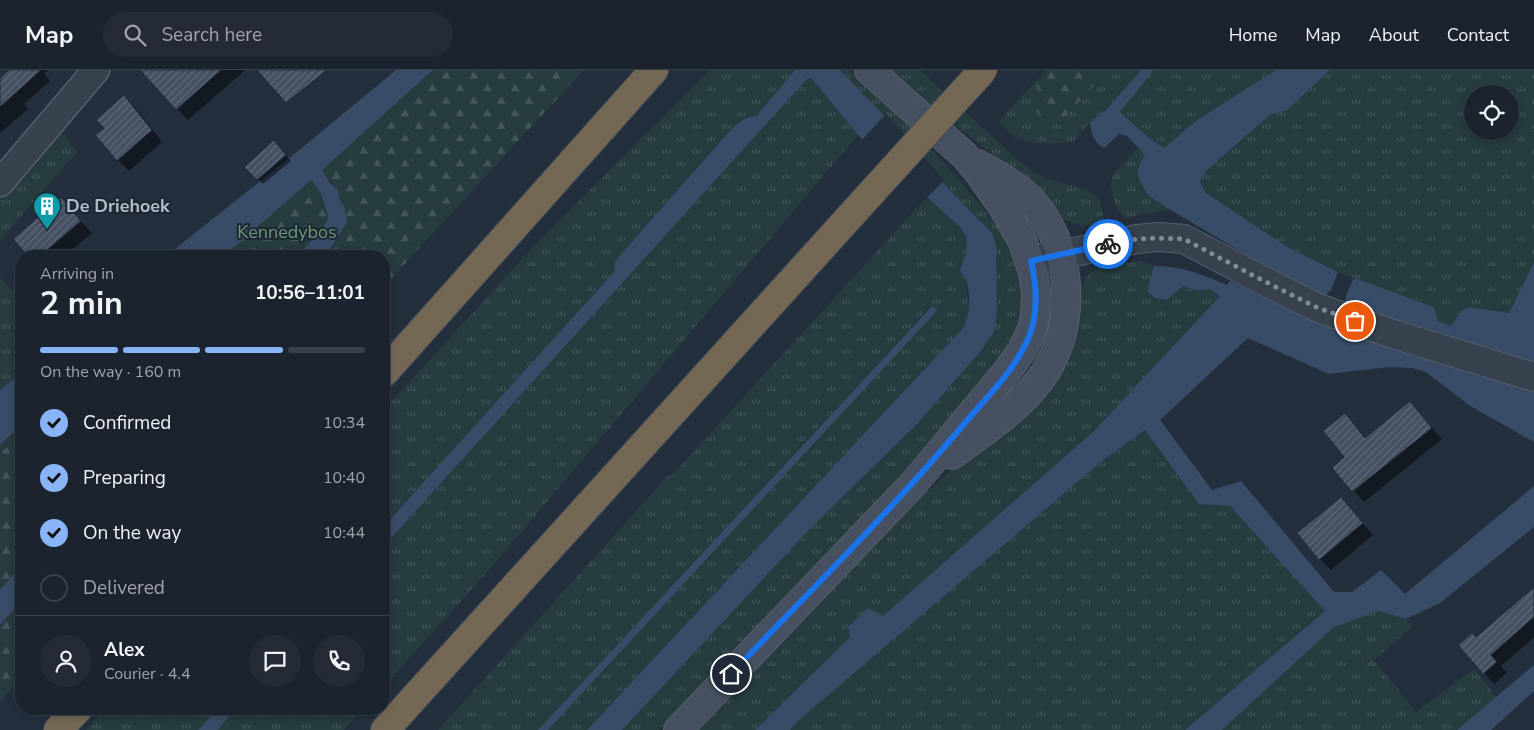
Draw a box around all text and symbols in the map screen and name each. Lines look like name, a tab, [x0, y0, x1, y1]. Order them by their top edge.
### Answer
search box	[103, 12, 453, 57]
text: Map	[25, 19, 73, 51]
icon: search	[121, 21, 149, 49]
text: Search here	[161, 22, 262, 48]
text: Home	[1229, 23, 1277, 47]
text: Map	[1305, 23, 1341, 47]
text: About	[1369, 23, 1419, 47]
text: Contact	[1447, 23, 1509, 47]
map controls	[1464, 85, 1519, 140]
button: locate	[1464, 85, 1519, 140]
building icon: De Driehoek	[32, 191, 62, 230]
place label: De Driehoek	[66, 194, 170, 218]
courier	[1083, 219, 1133, 269]
park label: Kennedybos	[237, 220, 337, 244]
icon: bike	[1094, 230, 1122, 258]
text: Arriving in	[40, 263, 114, 285]
text: 10:56–11:01	[255, 280, 365, 306]
text: 2 min	[40, 282, 123, 325]
pin	[1334, 300, 1376, 342]
icon: bag	[1341, 307, 1369, 335]
text: On the way · 160 m	[40, 361, 181, 383]
icon: check	[40, 409, 68, 437]
text: Confirmed	[83, 410, 171, 436]
text: 10:34	[323, 412, 365, 434]
icon: check	[40, 464, 68, 492]
text: Preparing	[83, 465, 166, 491]
text: 10:40	[323, 467, 365, 489]
icon: check	[40, 519, 68, 547]
text: On the way	[83, 520, 181, 546]
text: 10:44	[323, 522, 365, 544]
text: Delivered	[83, 575, 165, 601]
button: person	[40, 635, 92, 687]
button: chat	[249, 635, 301, 687]
button: phone	[313, 635, 365, 687]
text: Alex	[104, 637, 145, 663]
pin	[710, 653, 752, 695]
icon: home	[717, 660, 745, 688]
text: Courier · 4.4	[104, 663, 190, 685]

